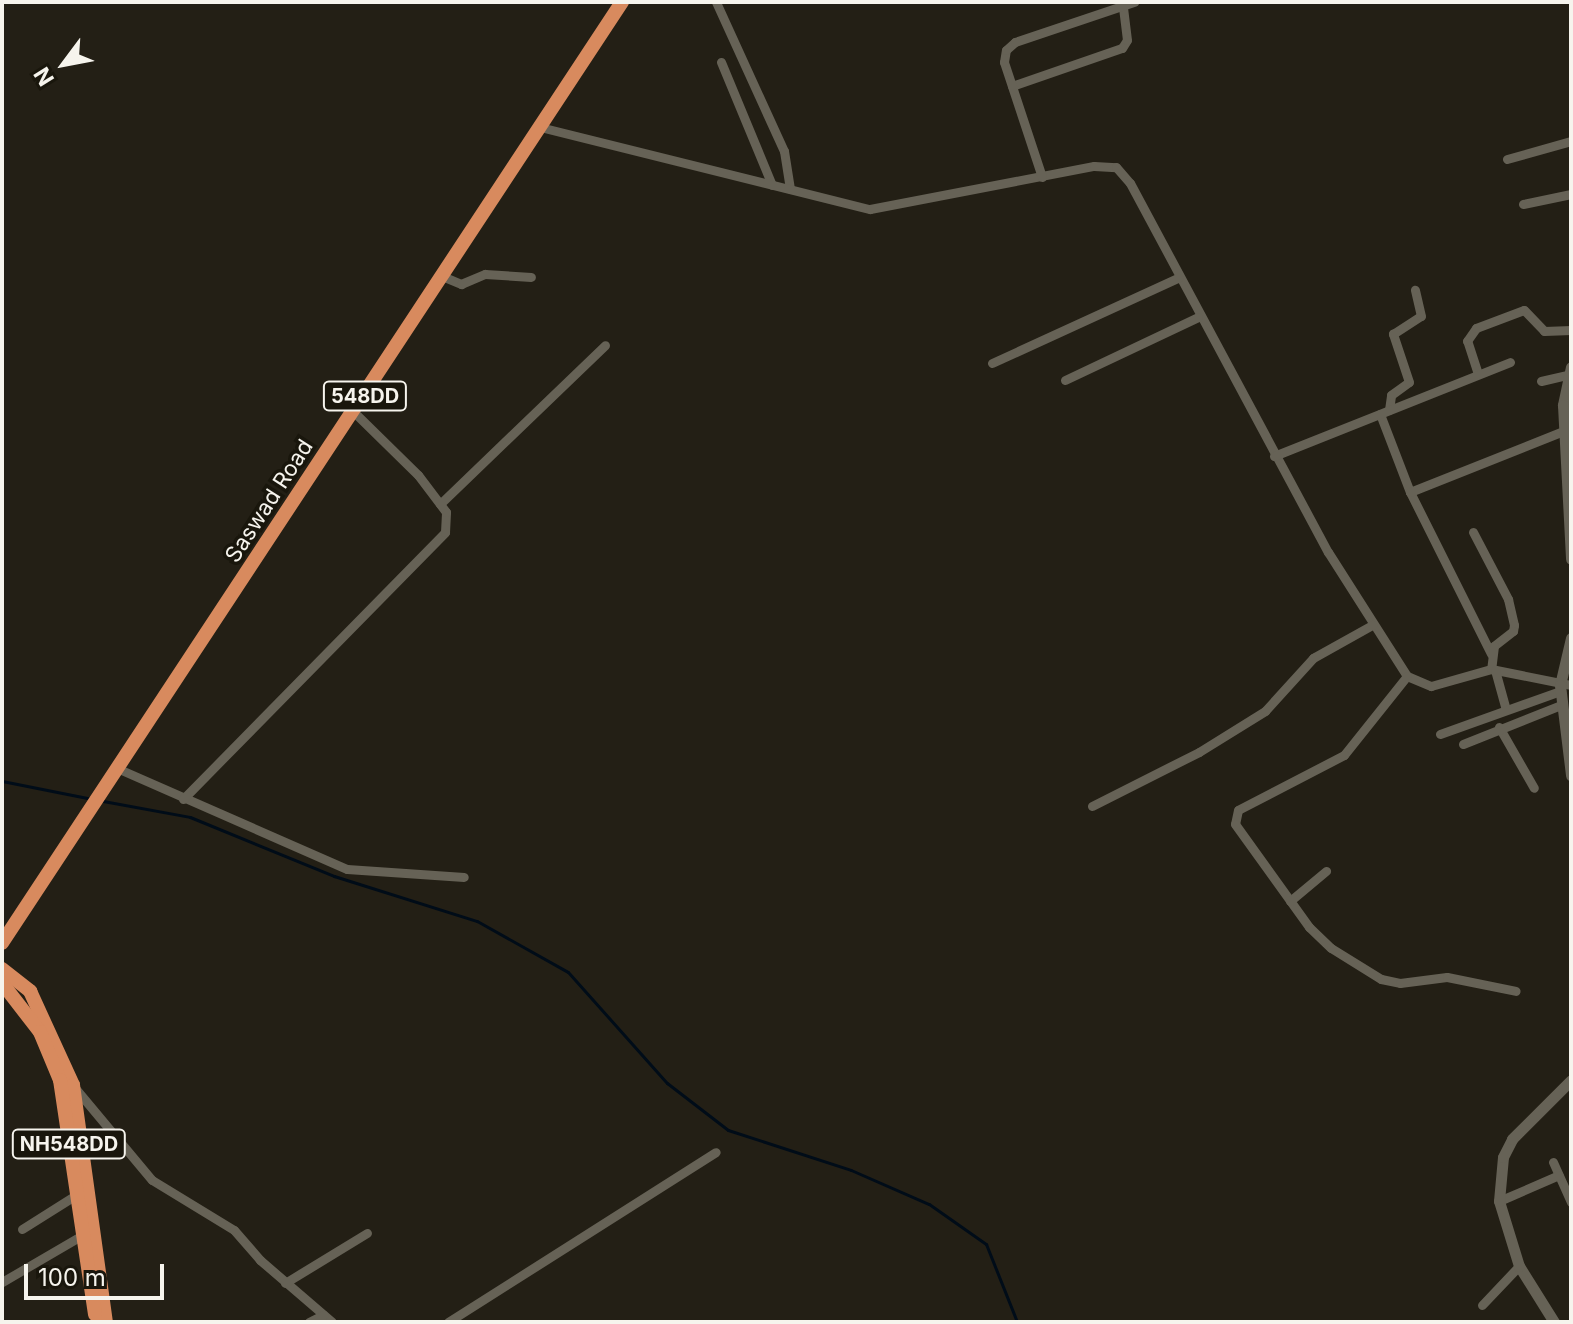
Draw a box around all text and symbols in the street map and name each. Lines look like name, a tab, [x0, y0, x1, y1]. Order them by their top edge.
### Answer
north arrow	[24, 24, 104, 104]
text: N	[28, 63, 59, 91]
road number: 548DD	[321, 380, 409, 412]
street label: Saswad Road	[219, 435, 319, 567]
road number: NH548DD	[11, 1128, 127, 1160]
scale bar	[28, 1248, 168, 1298]
text: 100 m	[38, 1263, 106, 1292]

